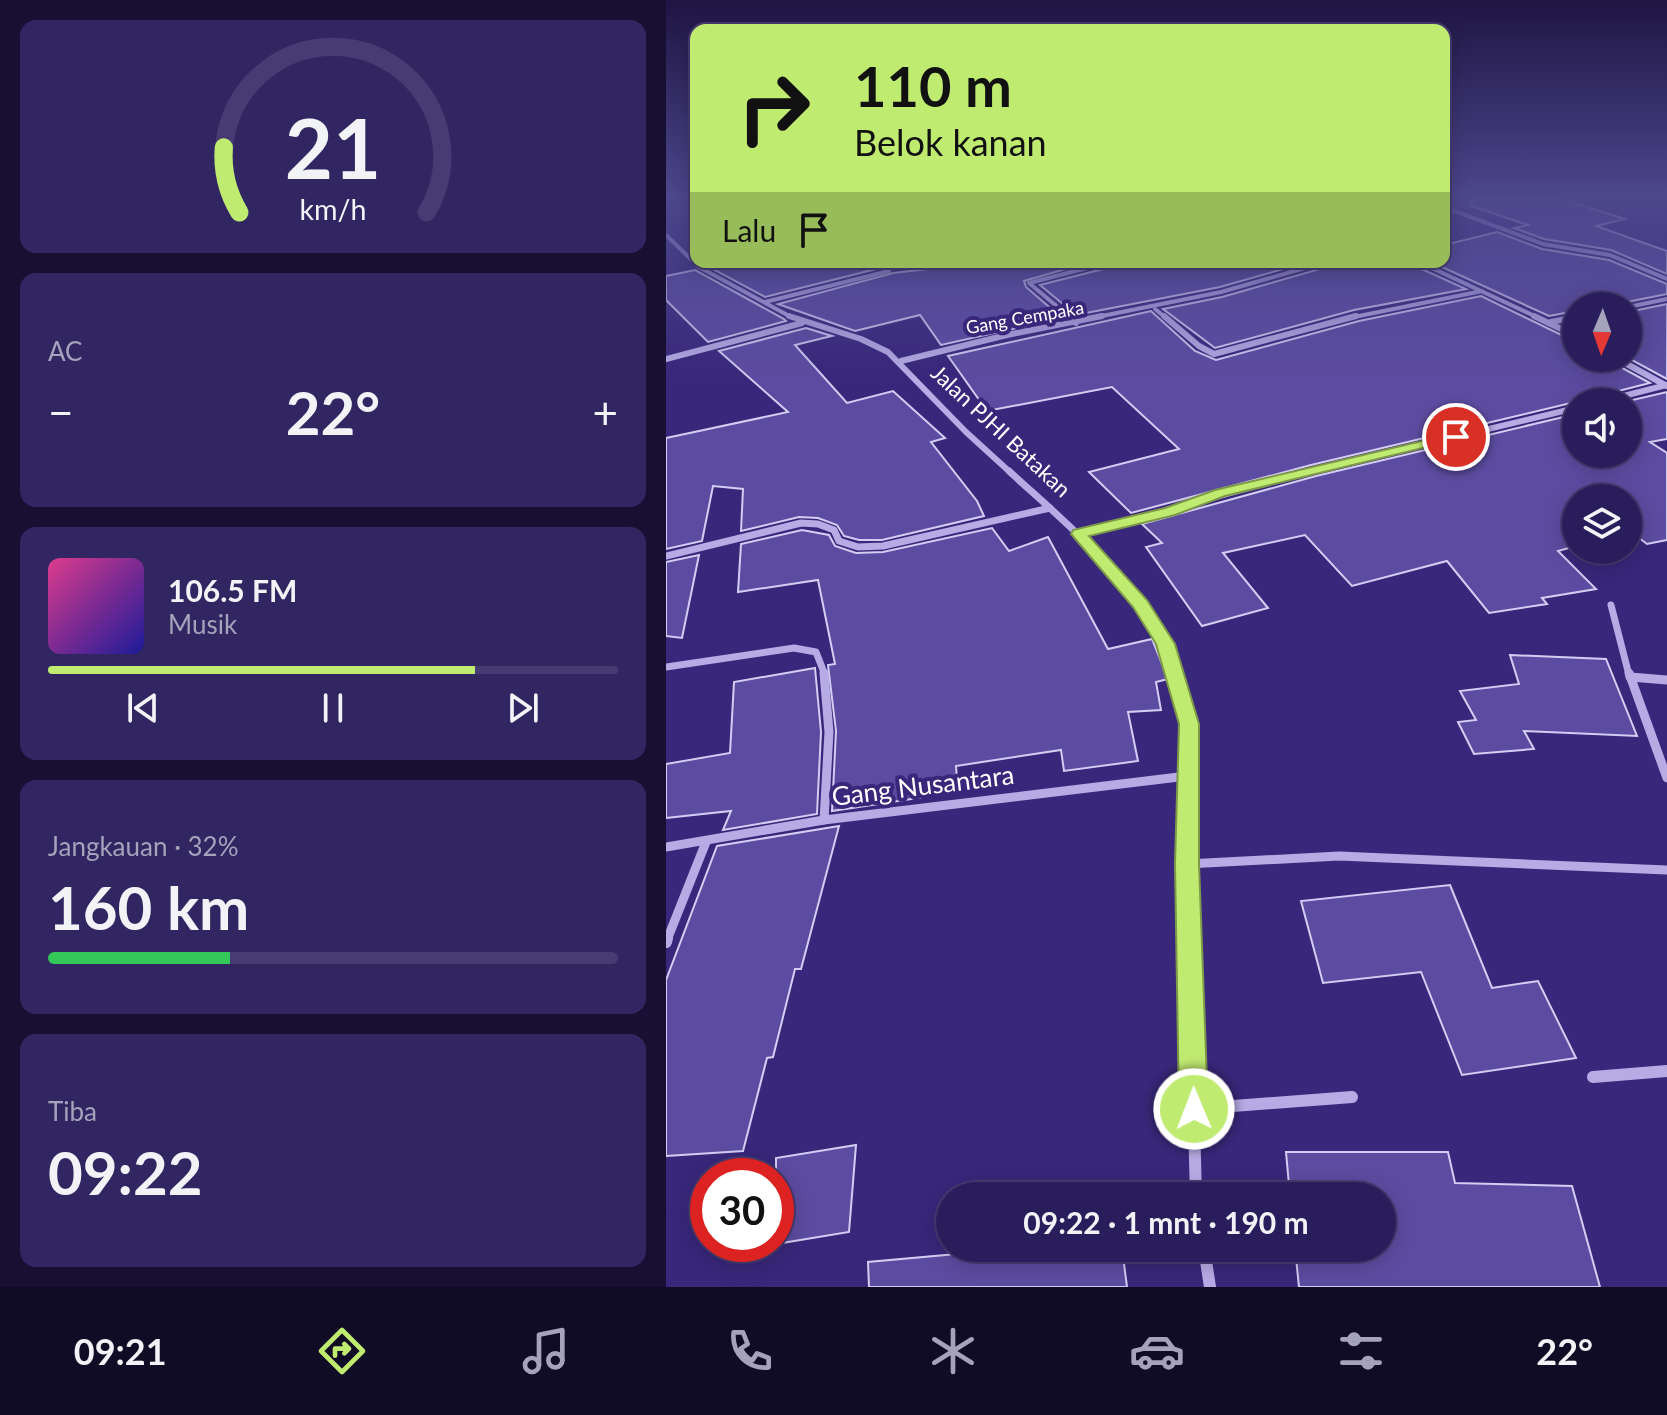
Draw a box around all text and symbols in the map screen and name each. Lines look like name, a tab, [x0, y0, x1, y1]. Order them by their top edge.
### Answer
text: 110 m	[854, 52, 1012, 119]
icon: right	[722, 56, 826, 160]
text: 21	[285, 96, 381, 196]
text: Belok kanan	[854, 120, 1047, 164]
text: km/h	[300, 192, 366, 226]
icon: arrive	[792, 208, 836, 252]
text: Lalu	[722, 212, 776, 248]
north arrow	[1562, 292, 1642, 372]
map controls	[1562, 292, 1642, 564]
street label: Gang Cempaka	[964, 296, 1086, 338]
text: AC	[48, 335, 83, 367]
street label: Jalan PJHI Batakan	[926, 359, 1077, 502]
text: 22°	[286, 376, 380, 448]
text: −	[48, 386, 74, 438]
text: +	[592, 386, 618, 438]
button: sound	[1562, 388, 1642, 468]
pin	[1422, 403, 1490, 471]
icon: arrive	[1434, 415, 1478, 459]
button: layers	[1562, 484, 1642, 564]
text: 106.5 FM	[168, 572, 297, 608]
text: Musik	[168, 608, 237, 640]
icon: previous	[121, 686, 165, 730]
icon: pause	[311, 686, 355, 730]
icon: next	[501, 686, 545, 730]
street label: Gang Nusantara	[830, 758, 1016, 812]
text: Jangkauan · 32%	[48, 830, 239, 862]
text: 160 km	[48, 871, 249, 943]
position arrow	[1152, 1067, 1236, 1151]
text: Tiba	[48, 1095, 97, 1127]
text: 09:22	[48, 1136, 203, 1208]
speed limit sign: 30	[690, 1158, 794, 1262]
text: 09:22 · 1 mnt · 190 m	[1023, 1204, 1309, 1240]
icon: directions	[314, 1323, 370, 1379]
icon: music	[518, 1323, 574, 1379]
icon: phone	[722, 1323, 778, 1379]
icon: climate	[925, 1323, 981, 1379]
icon: car	[1129, 1323, 1185, 1379]
icon: filters	[1333, 1323, 1389, 1379]
text: 09:21	[74, 1329, 167, 1373]
text: 22°	[1536, 1329, 1593, 1373]

